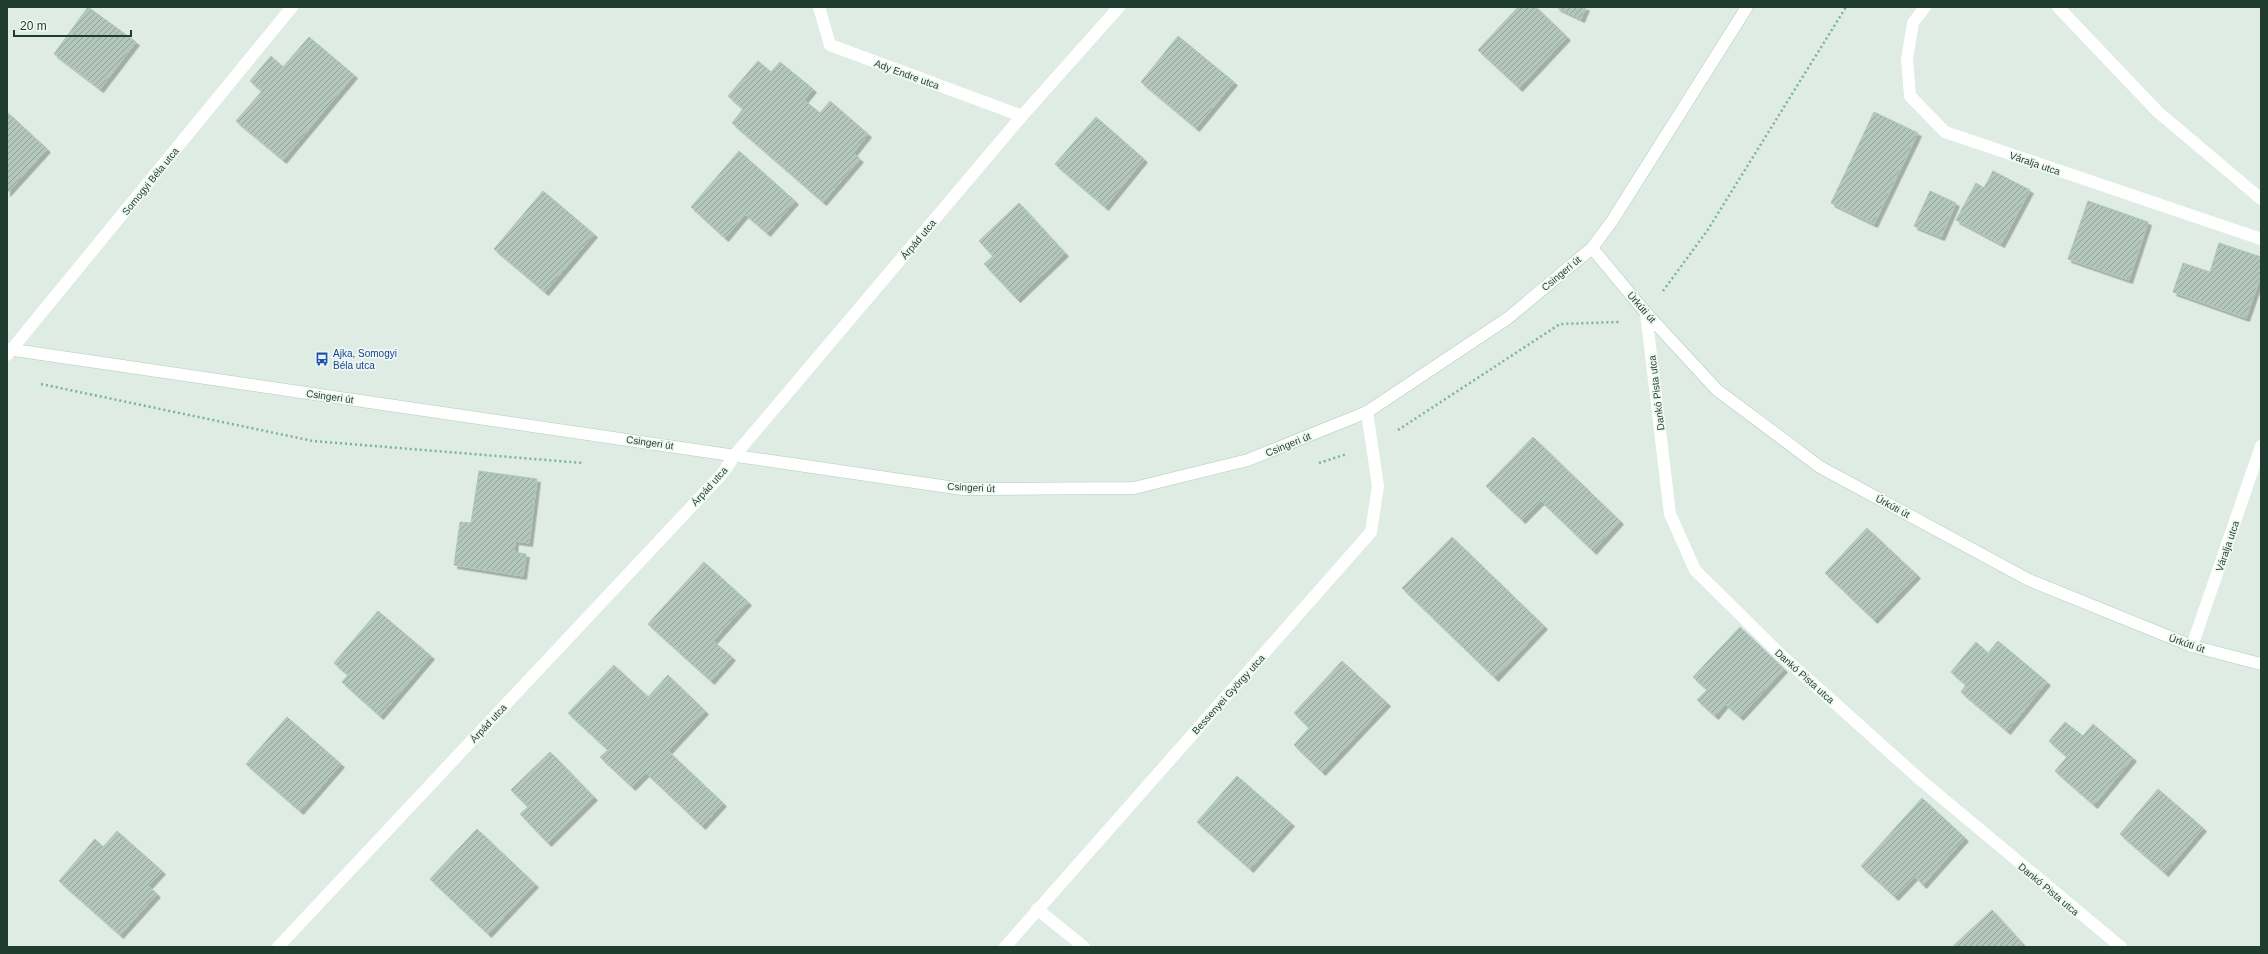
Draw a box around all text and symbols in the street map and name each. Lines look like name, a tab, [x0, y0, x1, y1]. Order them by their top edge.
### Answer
scale bar	[14, 12, 131, 38]
text: 20 m	[20, 19, 47, 33]
street label: Ady Endre utca	[873, 58, 941, 91]
street label: Somogyi Béla utca	[120, 145, 181, 217]
street label: Váralja utca	[2008, 150, 2062, 177]
street label: Árpád utca	[898, 216, 938, 261]
street label: Csingeri út	[1539, 254, 1583, 293]
street label: Úrkúti út	[1625, 289, 1659, 325]
place label: Ajka, Somogyi Béla utca	[333, 348, 397, 371]
bus stop icon: Ajka, Somogyi Béla utca	[314, 351, 330, 367]
street label: Dankó Pista utca	[1646, 354, 1667, 431]
street label: Csingeri út	[305, 388, 355, 405]
street label: Csingeri út	[1264, 430, 1313, 459]
street label: Csingeri út	[625, 434, 675, 451]
street label: Árpád utca	[688, 464, 730, 508]
street label: Csingeri út	[947, 481, 995, 494]
street label: Úrkúti út	[1874, 492, 1912, 520]
street label: Váralja utca	[2214, 519, 2241, 573]
street label: Úrkúti út	[2167, 631, 2207, 655]
street label: Dankó Pista utca	[1773, 647, 1837, 706]
street label: Bessenyei György utca	[1190, 652, 1267, 736]
street label: Árpád utca	[467, 701, 509, 745]
street label: Dankó Pista utca	[2016, 861, 2081, 918]

